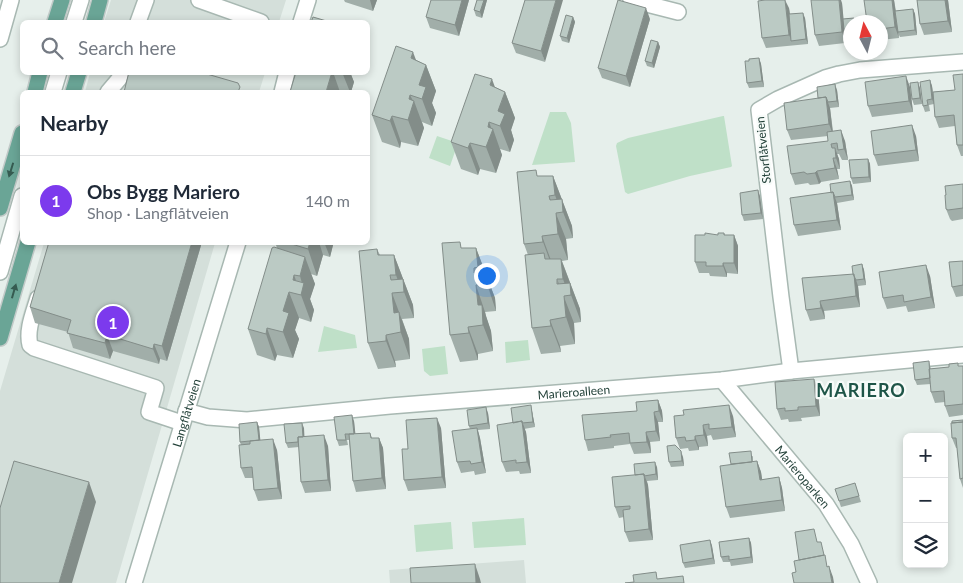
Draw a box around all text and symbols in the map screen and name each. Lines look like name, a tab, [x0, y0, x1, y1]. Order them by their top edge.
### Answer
north arrow	[843, 15, 888, 60]
search box	[20, 20, 370, 75]
icon: search	[38, 34, 66, 62]
text: Search here	[78, 36, 176, 59]
text: Nearby	[40, 110, 108, 135]
street label: Storflåtveien	[752, 116, 774, 184]
one-way arrow	[7, 163, 15, 178]
text: Obs Bygg Mariero	[87, 180, 240, 203]
text: 1	[51, 191, 61, 210]
text: 140 m	[305, 191, 350, 210]
text: Shop · Langflåtveien	[87, 203, 229, 222]
your location	[474, 263, 500, 289]
one-way arrow	[10, 284, 18, 299]
pin: 1	[97, 303, 129, 341]
street label: Langflåtveien	[168, 377, 203, 449]
district label: MARIERO	[816, 379, 906, 401]
street label: Marieroalleen	[537, 381, 611, 402]
map controls	[903, 433, 948, 568]
button: +	[903, 433, 948, 478]
street label: Marieroparken	[772, 442, 834, 511]
button: −	[903, 478, 948, 523]
button: layers	[903, 523, 948, 568]

